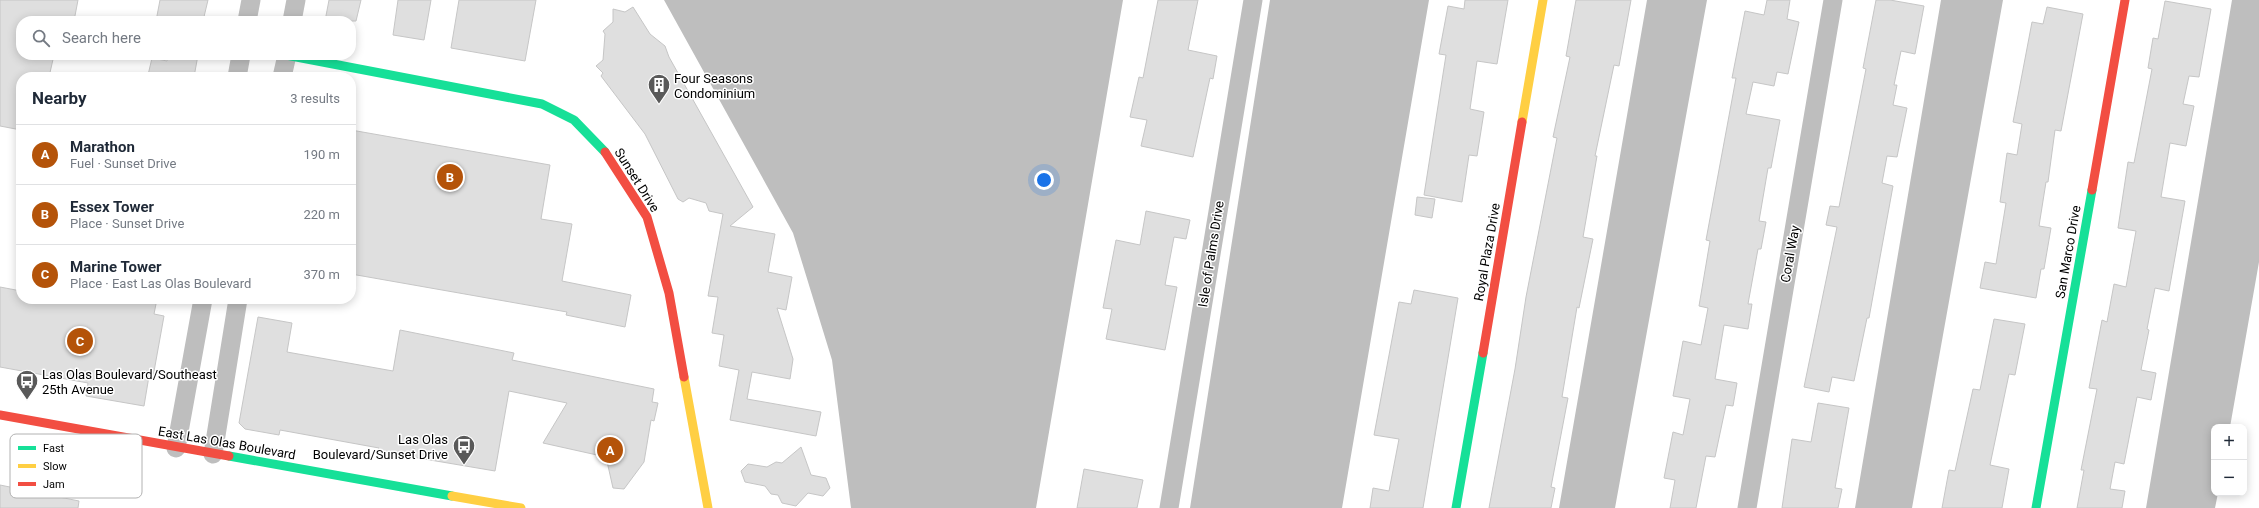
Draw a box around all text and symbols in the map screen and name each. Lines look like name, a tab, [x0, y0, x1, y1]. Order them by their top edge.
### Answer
search box	[16, 16, 356, 60]
icon: search	[30, 27, 52, 49]
text: Search here	[62, 29, 141, 47]
place label: Four Seasons Condominium	[674, 71, 755, 101]
building icon: Four Seasons Condominium	[646, 72, 672, 105]
text: Nearby	[32, 88, 87, 108]
text: 3 results	[290, 91, 340, 106]
text: Marathon	[70, 138, 135, 156]
street label: Sunset Drive	[611, 145, 663, 215]
text: A	[41, 147, 49, 162]
text: 190 m	[303, 147, 340, 162]
text: Fuel · Sunset Drive	[70, 156, 176, 171]
pin: B	[437, 162, 463, 192]
your location	[1034, 170, 1054, 190]
text: Essex Tower	[70, 198, 154, 216]
street label: Isle of Palms Drive	[1195, 200, 1227, 308]
street label: Royal Plaza Drive	[1471, 202, 1503, 302]
street label: San Marco Drive	[2052, 204, 2084, 300]
text: B	[41, 207, 49, 222]
text: 220 m	[303, 207, 340, 222]
text: Place · Sunset Drive	[70, 216, 184, 231]
street label: Coral Way	[1778, 224, 1802, 284]
text: Marine Tower	[70, 258, 162, 276]
text: C	[41, 267, 49, 282]
text: 370 m	[303, 267, 340, 282]
text: Place · East Las Olas Boulevard	[70, 276, 251, 291]
pin: C	[67, 326, 93, 356]
place label: Las Olas Boulevard/Southeast 25th Avenue	[42, 367, 217, 397]
bus stop icon: Las Olas Boulevard/Southeast 25th Avenue	[14, 368, 40, 401]
street label: East Las Olas Boulevard	[157, 424, 297, 462]
map controls	[2211, 424, 2247, 496]
button: +	[2211, 424, 2247, 460]
place label: Las Olas Boulevard/Sunset Drive	[313, 432, 448, 462]
bus stop icon: Las Olas Boulevard/Sunset Drive	[451, 433, 477, 466]
legend	[10, 434, 142, 498]
pin: A	[597, 435, 623, 465]
text: Fast	[43, 442, 65, 455]
text: Slow	[43, 460, 67, 473]
button: −	[2211, 460, 2247, 496]
text: Jam	[43, 478, 65, 491]

